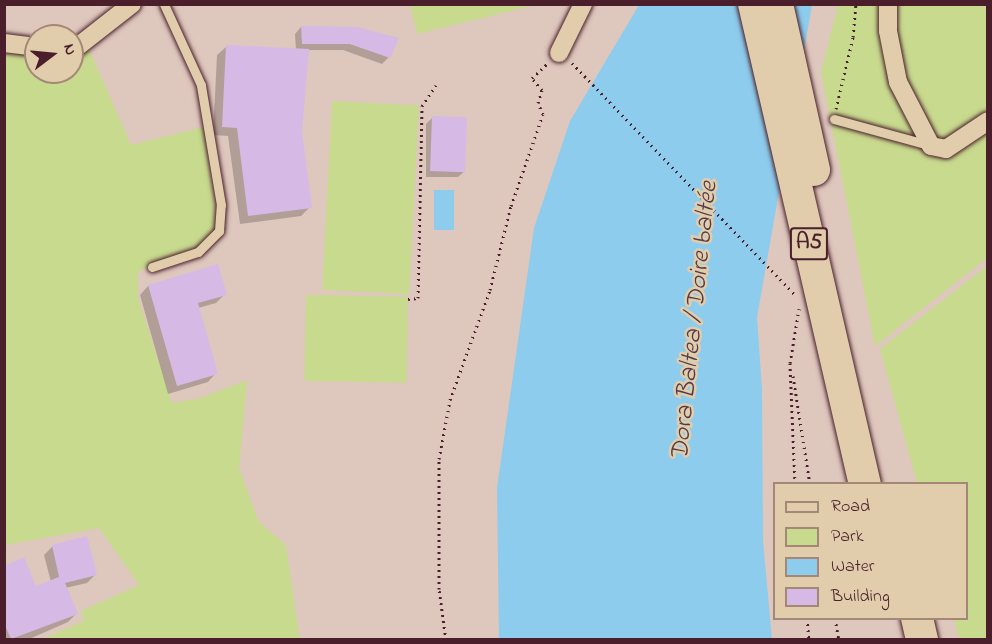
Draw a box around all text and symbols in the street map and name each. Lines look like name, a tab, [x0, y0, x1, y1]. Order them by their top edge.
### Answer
north arrow	[24, 24, 84, 84]
text: N	[56, 41, 82, 58]
water label: Dora Baltea / Doire baltée	[666, 180, 726, 462]
road number: A5	[790, 225, 828, 263]
legend	[773, 482, 968, 620]
text: Road	[831, 494, 870, 520]
text: Park	[831, 524, 864, 550]
text: Water	[831, 554, 874, 580]
text: Building	[831, 584, 890, 610]

